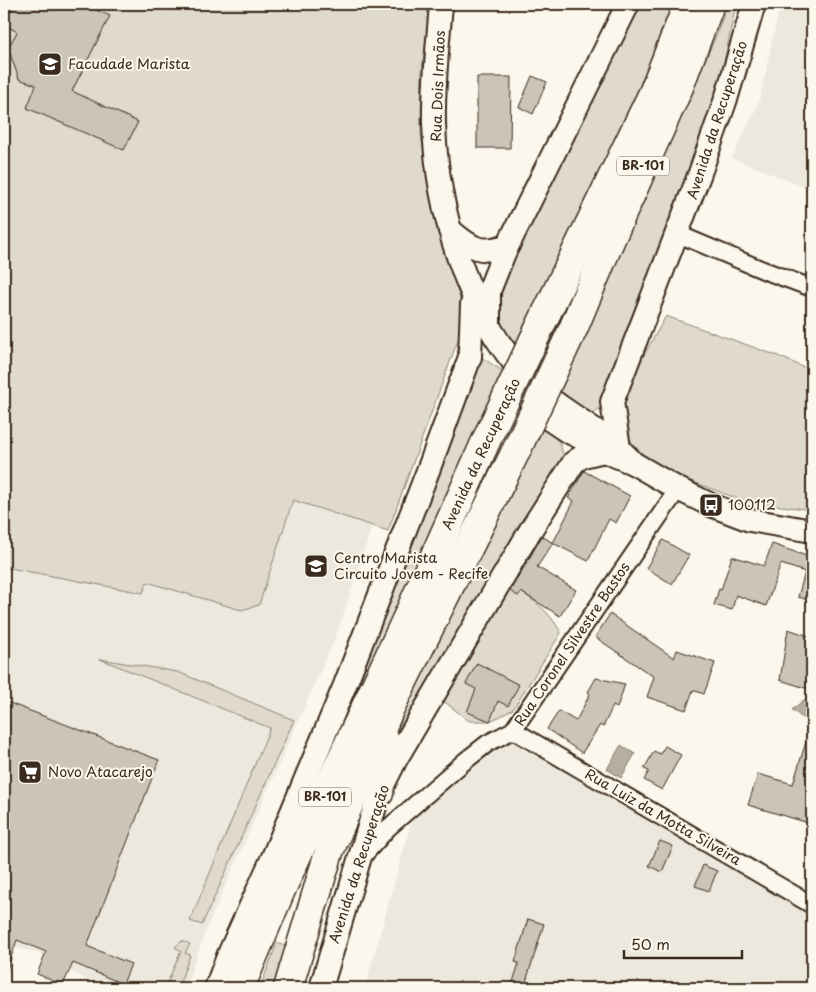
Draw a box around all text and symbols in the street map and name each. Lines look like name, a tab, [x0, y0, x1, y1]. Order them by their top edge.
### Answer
street label: Rua Dois Irmãos	[425, 30, 450, 142]
street label: Avenida da Recuperação	[681, 38, 752, 202]
school or university icon: Facudade Marista	[37, 51, 63, 77]
place label: Facudade Marista	[68, 53, 191, 74]
road number: BR-101	[617, 157, 669, 176]
street label: Avenida da Recuperação	[436, 374, 525, 533]
bus stop icon: 100112	[698, 492, 724, 518]
place label: 100112	[728, 494, 776, 515]
place label: Centro Marista Circuito Jovem - Recife	[334, 547, 488, 584]
school or university icon: Centro Marista Circuito Jovem - Recife	[303, 553, 329, 579]
street label: Rua Coronel Silvestre Bastos	[509, 558, 634, 730]
supermarket icon: Novo Atacarejo	[17, 759, 43, 785]
place label: Novo Atacarejo	[48, 761, 153, 782]
street label: Rua Luiz da Motta Silveira	[581, 763, 745, 870]
street label: Avenida da Recuperação	[323, 782, 394, 946]
road number: BR-101	[299, 788, 351, 806]
scale bar	[624, 927, 741, 959]
text: 50 m	[631, 932, 670, 955]

